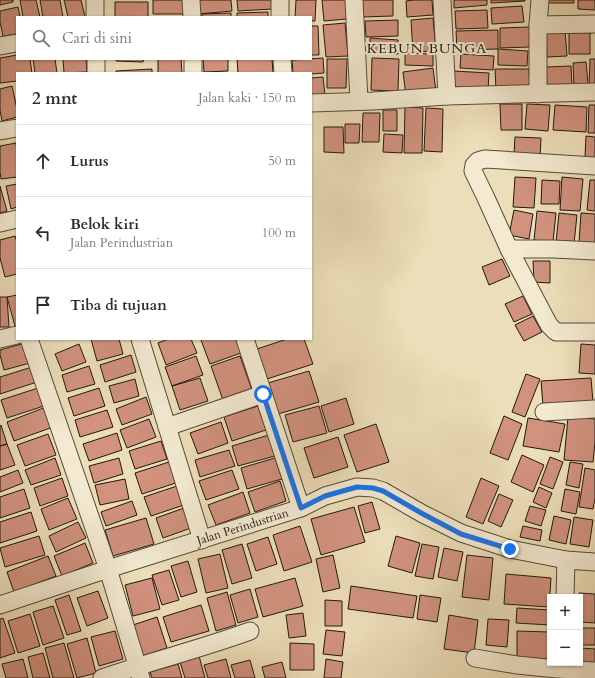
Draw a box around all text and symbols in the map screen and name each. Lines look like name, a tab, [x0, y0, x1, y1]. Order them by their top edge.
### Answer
search box	[16, 16, 312, 60]
icon: search	[30, 27, 52, 49]
text: Cari di sini	[62, 28, 132, 48]
district label: KEBUN BUNGA	[367, 39, 487, 58]
text: 2 mnt	[32, 87, 77, 110]
text: Jalan kaki · 150 m	[198, 89, 296, 107]
icon: ahead	[32, 150, 54, 172]
text: Lurus	[70, 151, 109, 171]
text: 50 m	[268, 152, 296, 170]
text: Belok kiri	[70, 214, 139, 234]
icon: left	[32, 222, 54, 244]
text: 100 m	[262, 224, 296, 242]
text: Jalan Perindustrian	[70, 234, 173, 252]
icon: arrive	[32, 294, 54, 316]
text: Tiba di tujuan	[70, 295, 167, 315]
route start	[254, 385, 272, 403]
street label: Jalan Perindustrian	[193, 504, 291, 549]
route end	[501, 540, 519, 558]
map controls	[547, 594, 583, 666]
button: +	[547, 594, 583, 630]
button: −	[547, 630, 583, 666]

